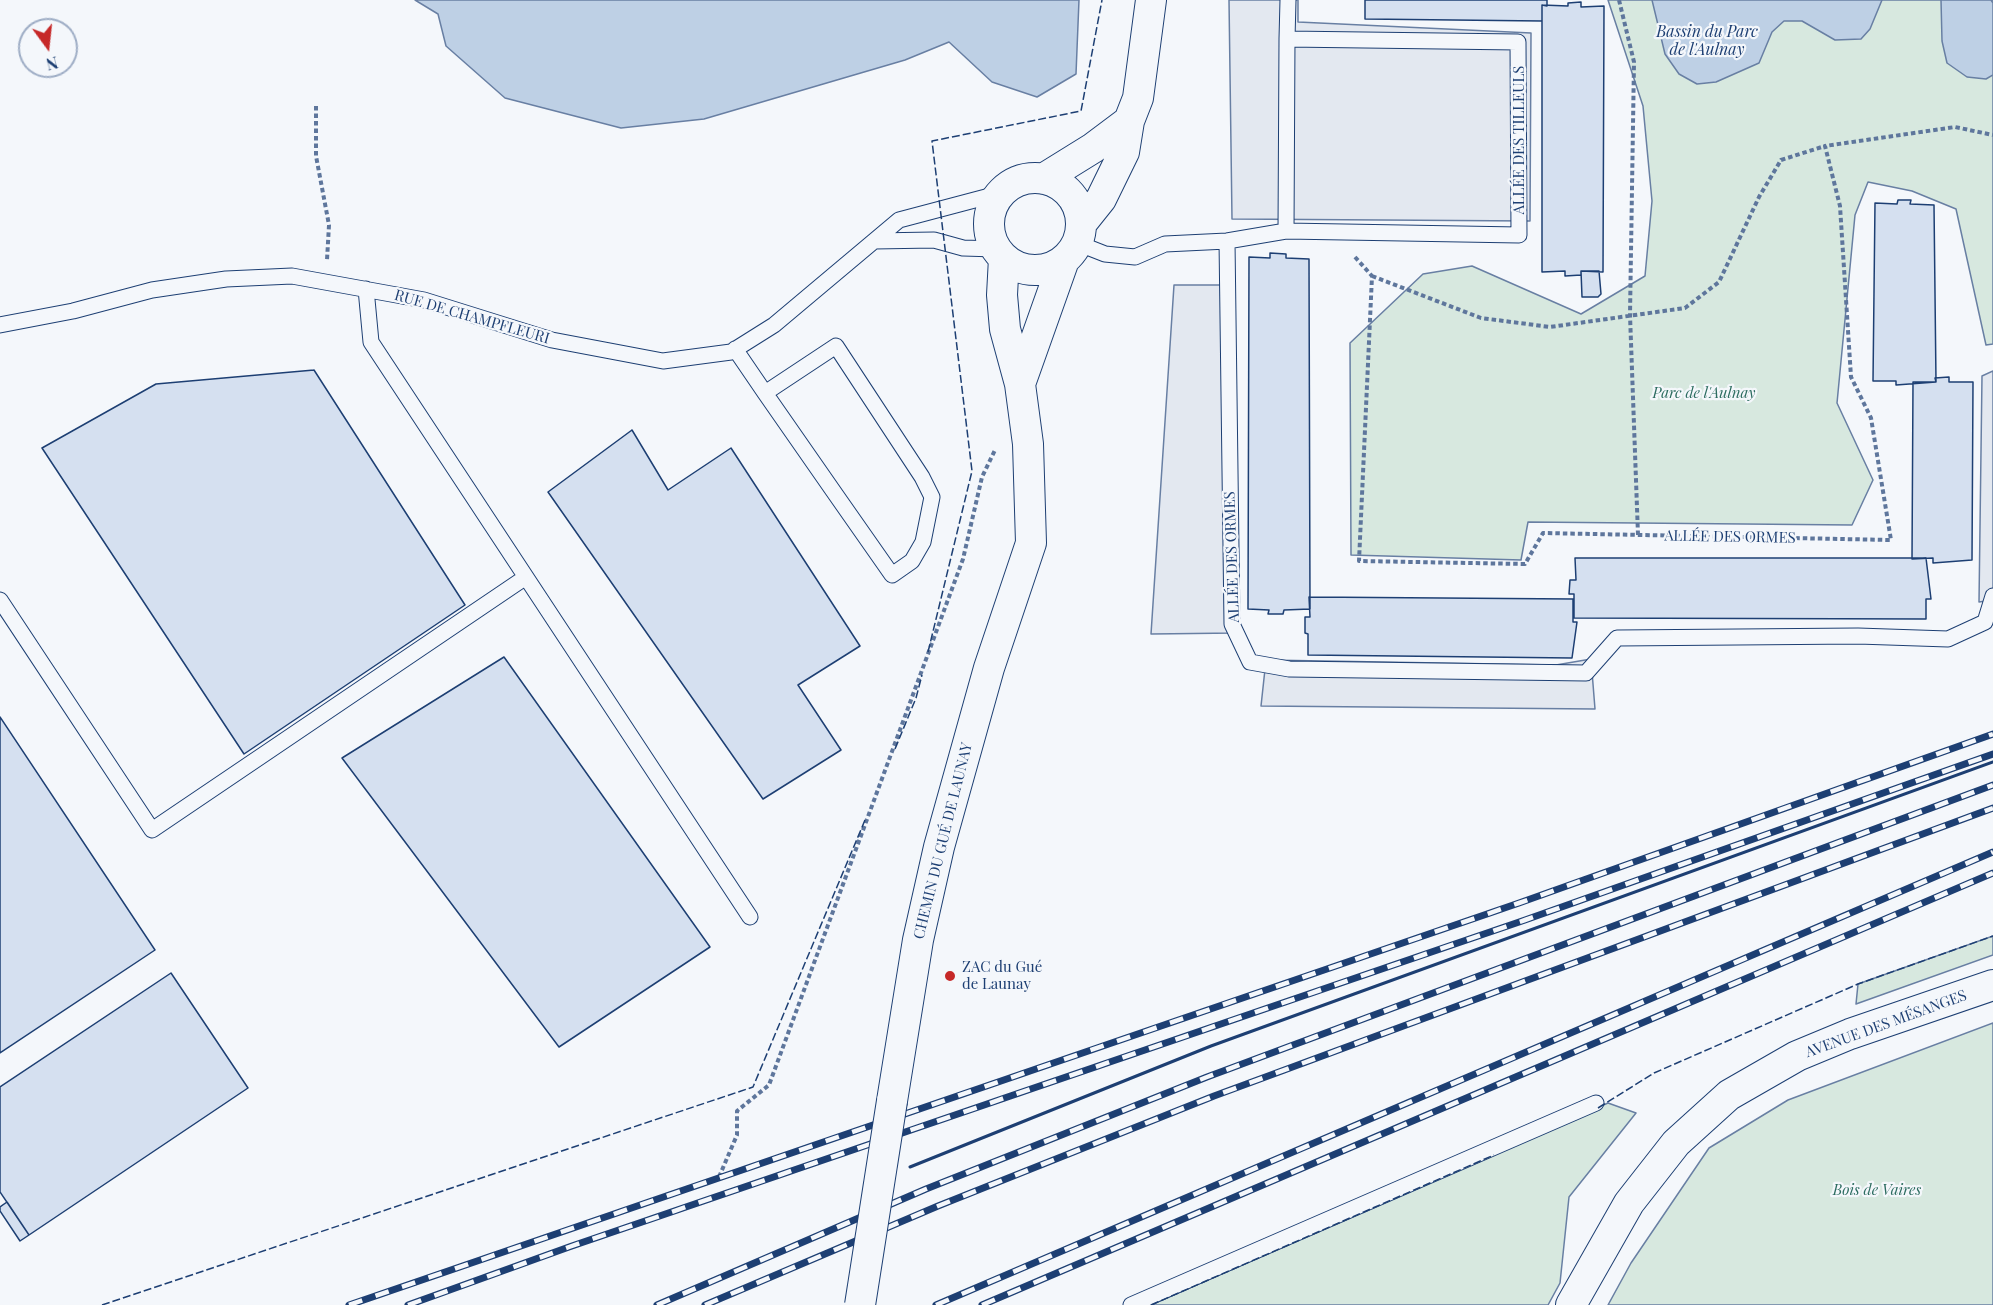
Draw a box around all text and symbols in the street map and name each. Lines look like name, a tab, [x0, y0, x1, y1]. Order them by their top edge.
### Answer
north arrow	[18, 18, 78, 78]
water label: Bassin du Parc de l'Aulnay	[1656, 22, 1758, 60]
text: N	[44, 52, 61, 76]
street label: ALLÉE DES TILLEULS	[1510, 66, 1528, 214]
street label: RUE DE CHAMPFLEURI	[392, 286, 552, 348]
park label: Parc de l'Aulnay	[1652, 384, 1756, 402]
street label: ALLÉE DES ORMES	[1221, 491, 1243, 623]
street label: ALLÉE DES ORMES	[1664, 527, 1796, 547]
street label: CHEMIN DU GUÉ DE LAUNAY	[910, 741, 976, 941]
place label: ZAC du Gué de Launay	[962, 958, 1042, 993]
marker: ZAC du Gué de Launay	[943, 969, 957, 983]
street label: AVENUE DES MÉSANGES	[1803, 986, 1969, 1062]
park label: Bois de Vaires	[1833, 1181, 1921, 1199]

